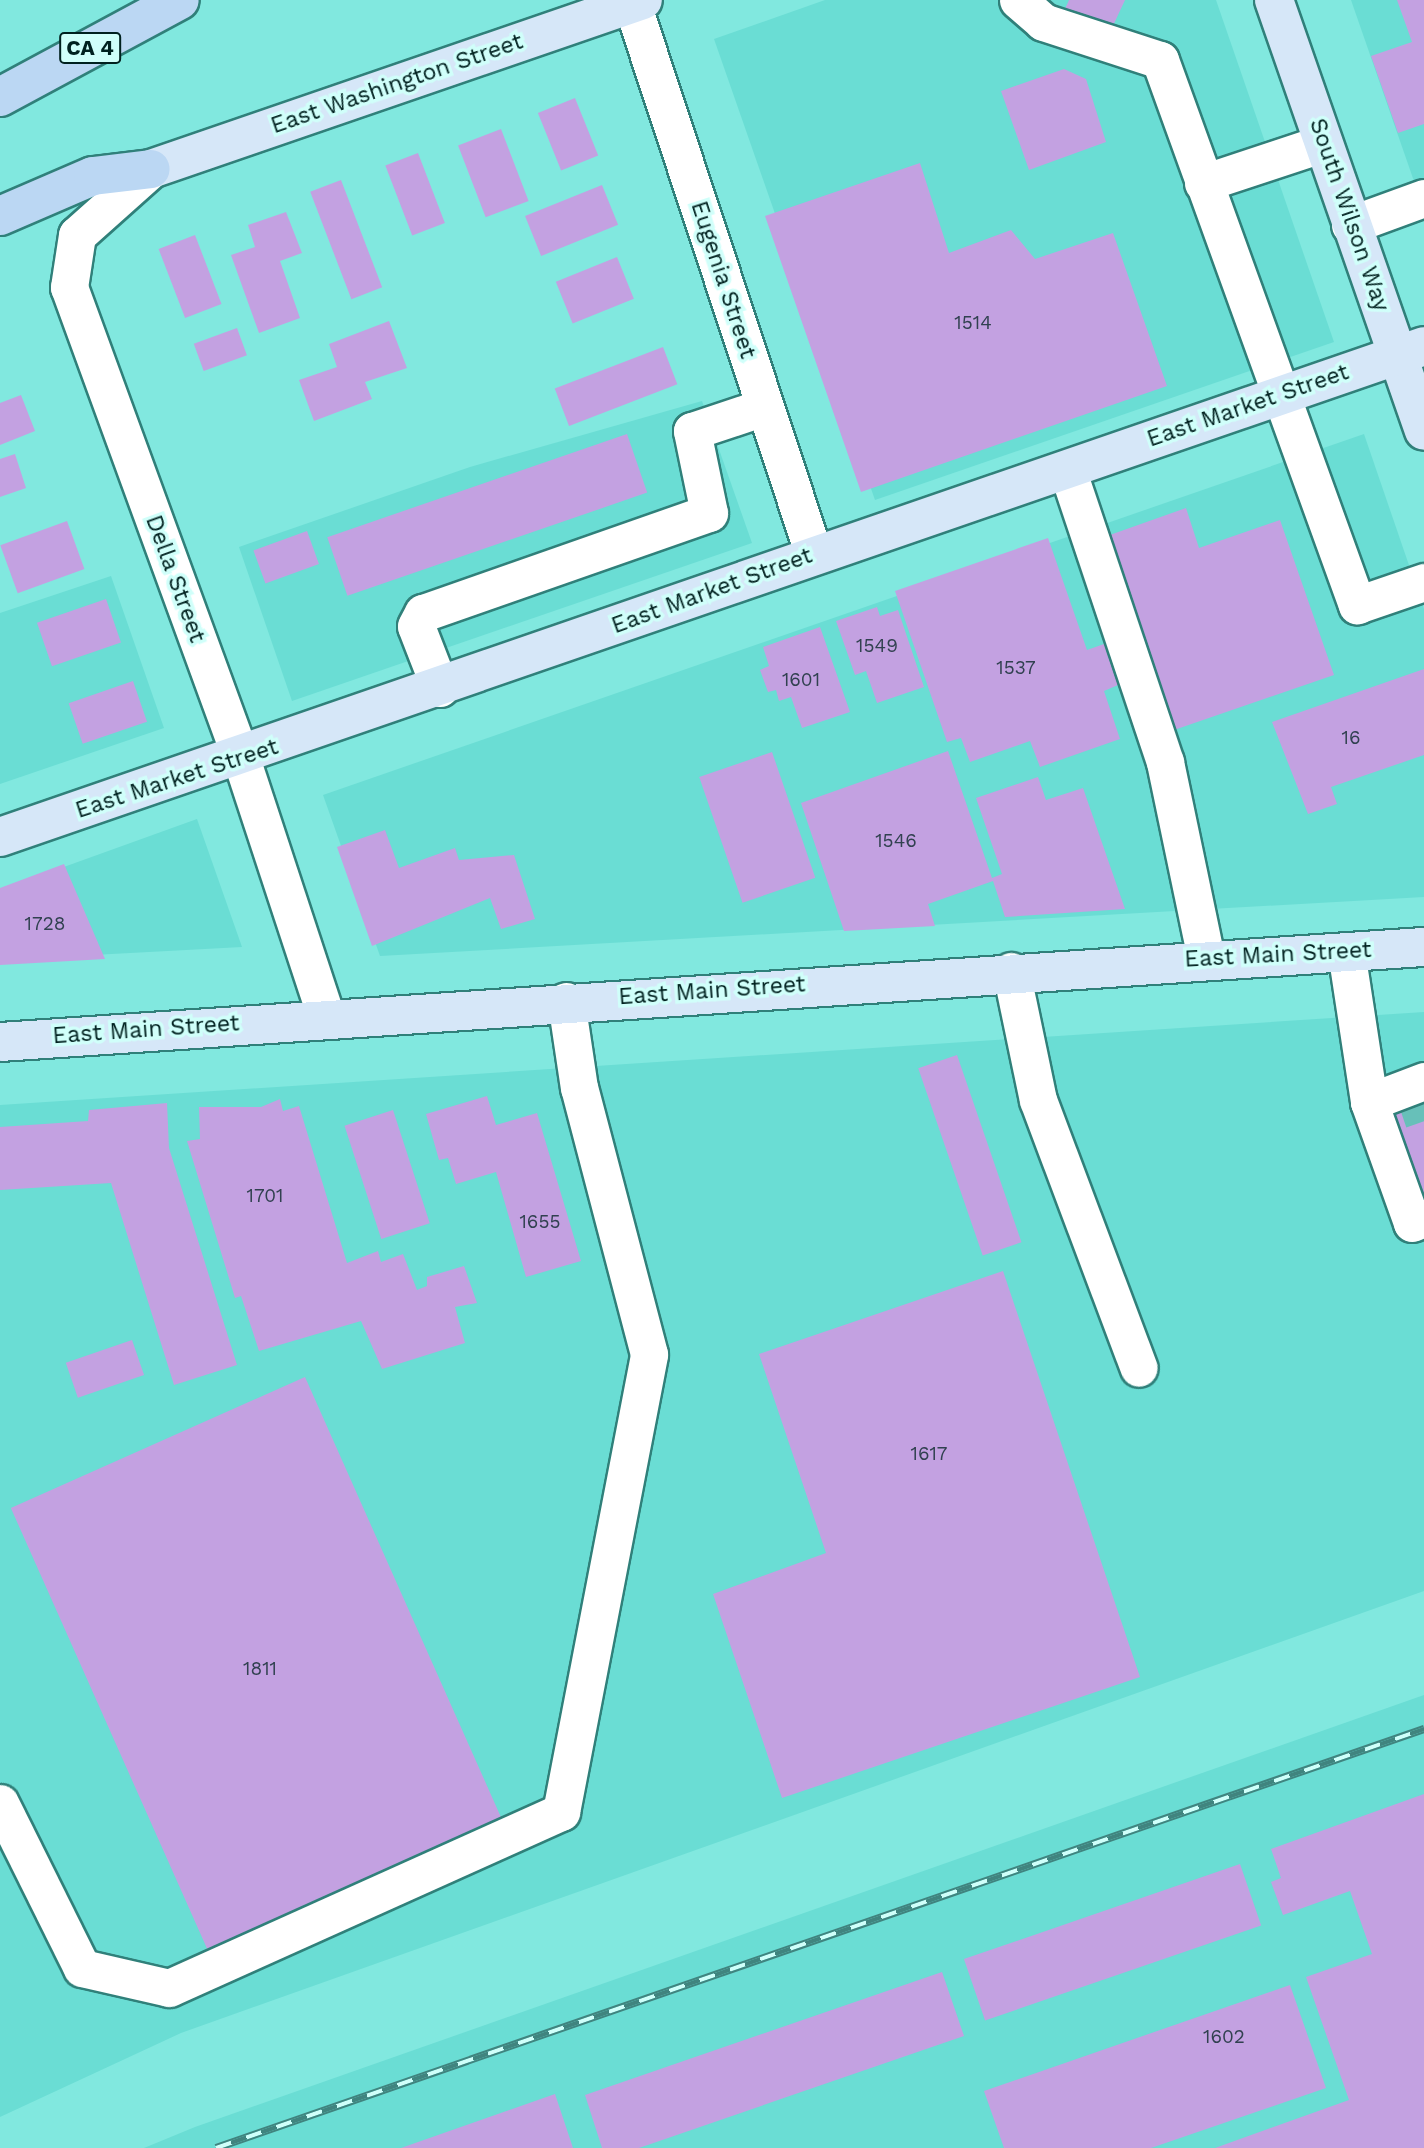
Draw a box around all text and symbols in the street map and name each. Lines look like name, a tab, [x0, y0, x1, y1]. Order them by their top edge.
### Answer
street label: East Washington Street	[267, 28, 527, 140]
road number: CA 4	[58, 30, 122, 66]
street label: South Wilson Way	[1303, 114, 1395, 316]
street label: Eugenia Street	[684, 198, 762, 362]
house number: 1514	[954, 312, 992, 334]
street label: East Market Street	[1144, 359, 1352, 453]
street label: Della Street	[139, 511, 211, 647]
street label: East Market Street	[608, 542, 816, 640]
house number: 1549	[856, 635, 898, 657]
house number: 1537	[996, 657, 1036, 679]
house number: 1601	[782, 669, 820, 691]
house number: 16	[1342, 727, 1360, 749]
street label: East Market Street	[72, 733, 282, 825]
house number: 1546	[875, 830, 917, 852]
house number: 1728	[25, 913, 65, 935]
street label: East Main Street	[1184, 936, 1372, 974]
street label: East Main Street	[618, 971, 806, 1011]
street label: East Main Street	[52, 1010, 240, 1050]
house number: 1701	[247, 1185, 283, 1207]
house number: 1655	[519, 1211, 561, 1233]
house number: 1617	[910, 1443, 948, 1465]
house number: 1811	[243, 1658, 277, 1680]
house number: 1602	[1203, 2026, 1245, 2048]

